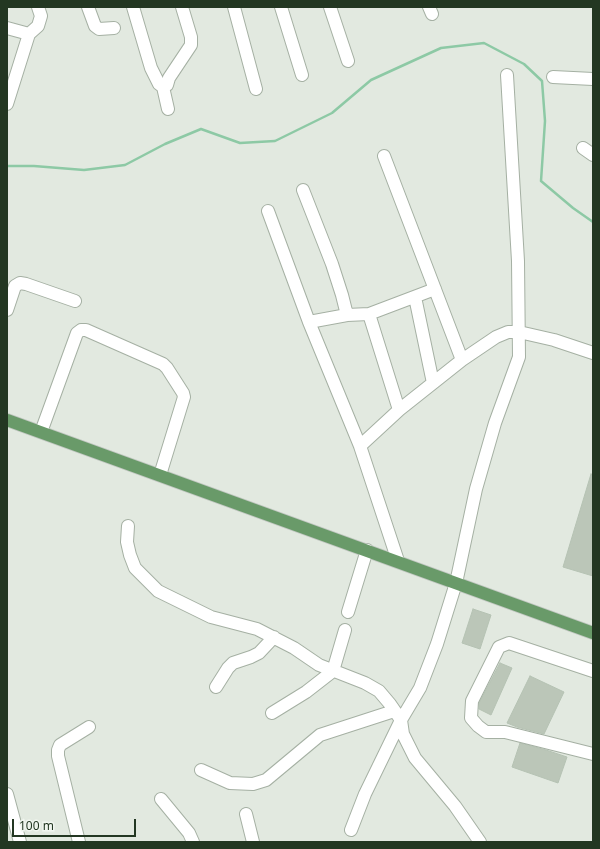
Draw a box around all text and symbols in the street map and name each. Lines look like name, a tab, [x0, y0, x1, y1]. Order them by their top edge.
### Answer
scale bar	[14, 811, 138, 837]
text: 100 m	[19, 817, 54, 834]

